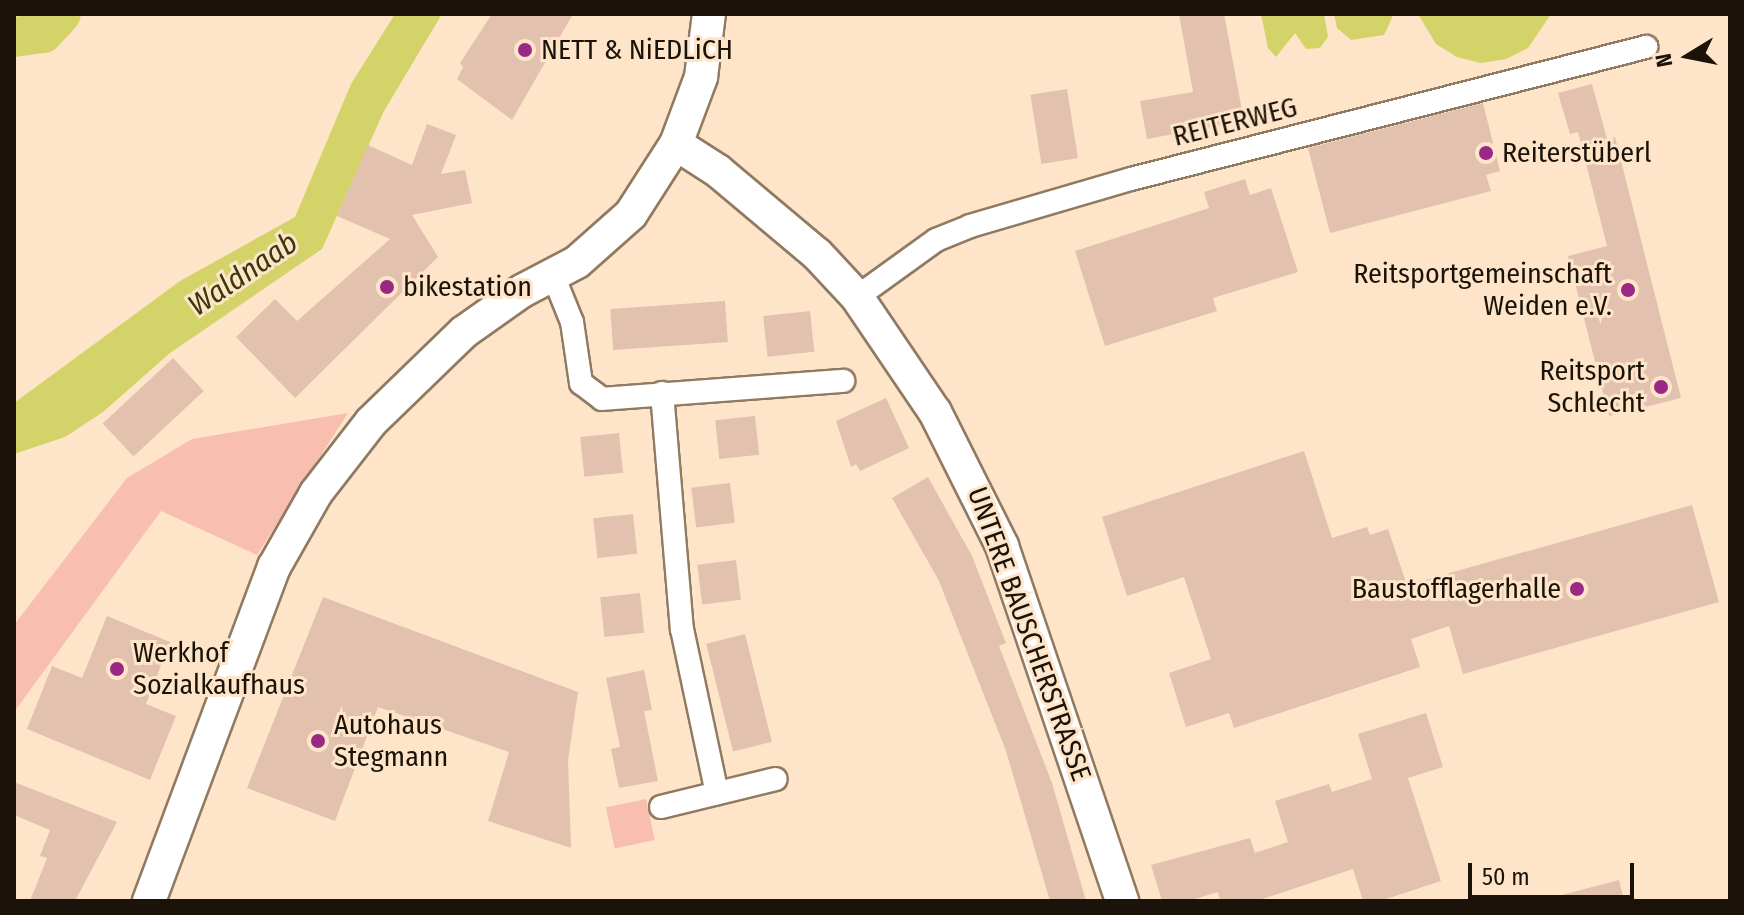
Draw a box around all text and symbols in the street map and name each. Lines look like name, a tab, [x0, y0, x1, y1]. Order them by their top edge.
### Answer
north arrow	[1648, 16, 1728, 96]
place label: NETT & NiEDLiCH	[541, 33, 733, 67]
marker: NETT & NiEDLiCH	[516, 41, 534, 59]
text: N	[1649, 51, 1678, 69]
street label: REITERWEG	[1169, 90, 1301, 154]
place label: Reiterstüberl	[1502, 136, 1651, 170]
marker: Reiterstüberl	[1477, 144, 1495, 162]
water label: Waldnaab	[182, 224, 304, 324]
place label: Reitsportgemeinschaft Weiden e.V.	[1353, 257, 1612, 323]
place label: bikestation	[403, 270, 532, 304]
marker: bikestation	[378, 278, 396, 296]
marker: Reitsportgemeinschaft Weiden e.V.	[1619, 281, 1637, 299]
place label: Reitsport Schlecht	[1540, 354, 1645, 420]
marker: Reitsport Schlecht	[1652, 378, 1670, 396]
street label: UNTERE BAUSCHERSTRASSE	[960, 482, 1098, 786]
place label: Baustofflagerhalle	[1352, 572, 1561, 606]
marker: Baustofflagerhalle	[1568, 580, 1586, 598]
place label: Werkhof Sozialkaufhaus	[133, 636, 305, 702]
marker: Werkhof Sozialkaufhaus	[108, 660, 126, 678]
place label: Autohaus Stegmann	[334, 708, 448, 774]
marker: Autohaus Stegmann	[309, 732, 327, 750]
scale bar	[1472, 847, 1638, 897]
text: 50 m	[1482, 863, 1530, 891]

